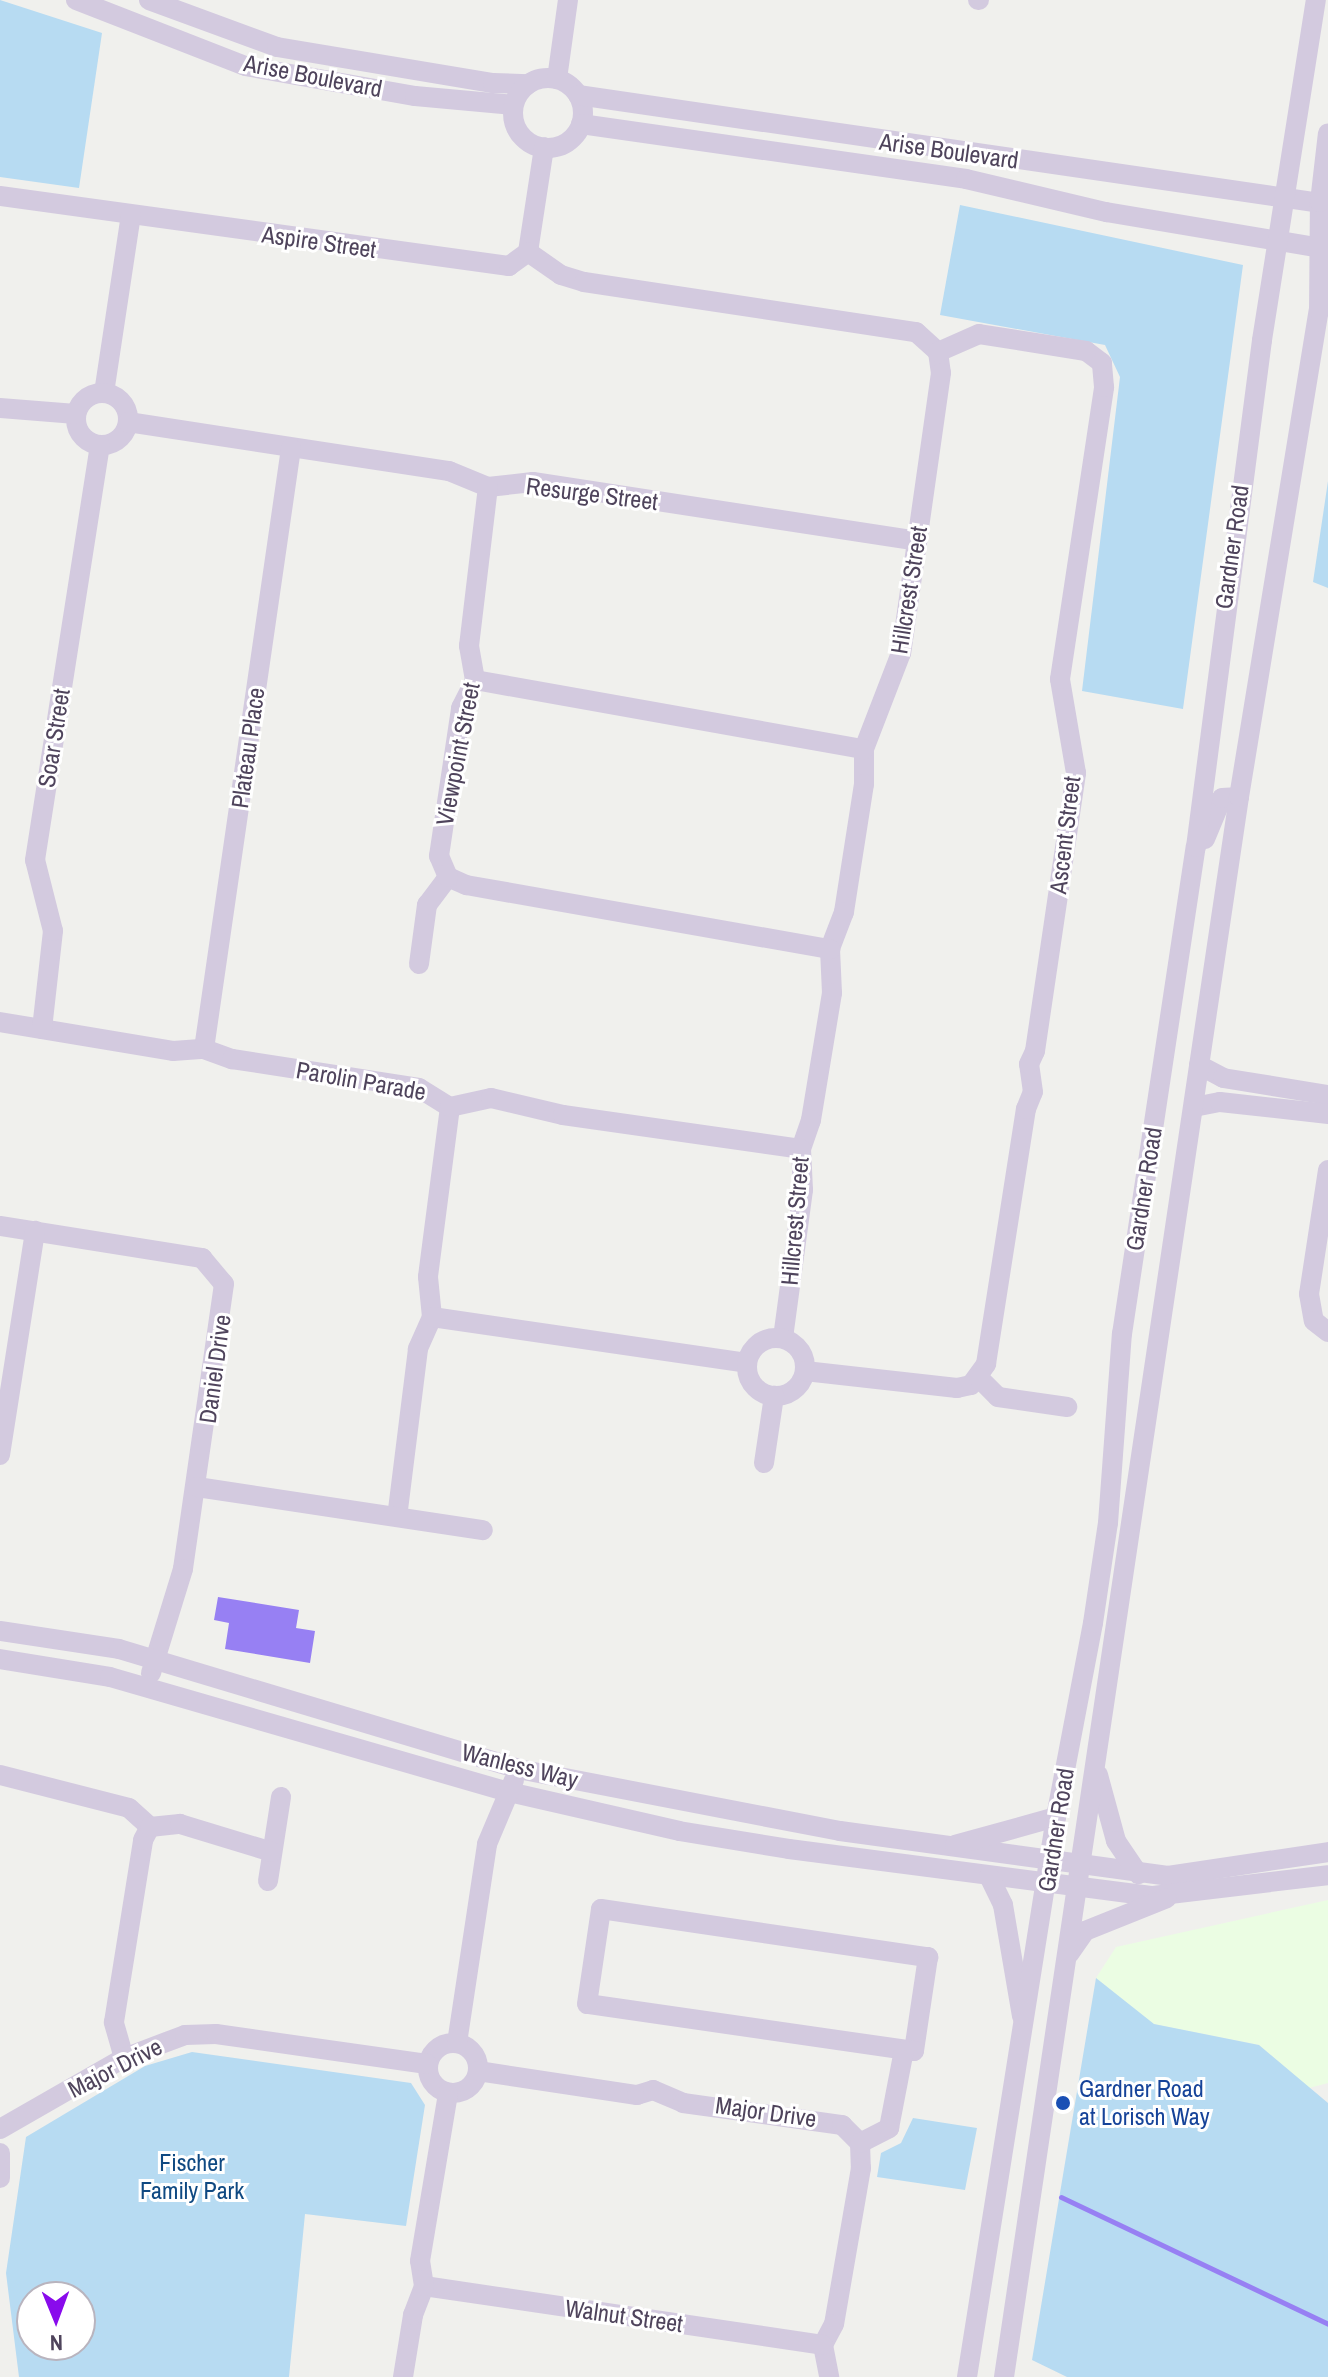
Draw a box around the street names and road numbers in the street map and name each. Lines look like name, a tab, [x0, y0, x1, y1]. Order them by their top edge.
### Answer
street label: Arise Boulevard	[242, 49, 384, 103]
street label: Arise Boulevard	[878, 127, 1020, 175]
street label: Aspire Street	[260, 220, 378, 264]
street label: Resurge Street	[525, 472, 659, 516]
street label: Gardner Road	[1209, 483, 1255, 611]
street label: Hillcrest Street	[885, 524, 933, 656]
street label: Viewpoint Street	[430, 680, 486, 828]
street label: Plateau Place	[225, 686, 271, 810]
street label: Soar Street	[32, 687, 76, 789]
street label: Ascent Street	[1044, 775, 1086, 895]
street label: Parolin Parade	[294, 1055, 428, 1107]
street label: Gardner Road	[1120, 1125, 1168, 1253]
street label: Hillcrest Street	[775, 1155, 815, 1287]
street label: Daniel Drive	[193, 1313, 237, 1425]
street label: Wanless Way	[459, 1738, 581, 1794]
street label: Gardner Road	[1032, 1766, 1080, 1894]
street label: Major Drive	[63, 2032, 167, 2104]
street label: Major Drive	[714, 2091, 818, 2133]
street label: Walnut Street	[563, 2293, 685, 2339]

